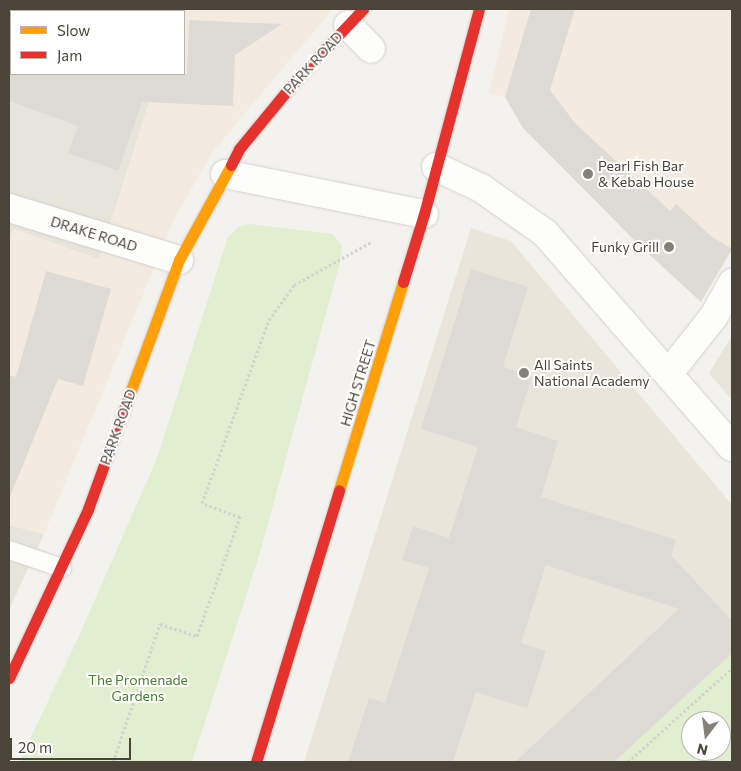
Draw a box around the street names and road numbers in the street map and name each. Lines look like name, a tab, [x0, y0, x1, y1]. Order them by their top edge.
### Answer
street label: PARK ROAD	[280, 28, 346, 98]
street label: DRAKE ROAD	[49, 213, 139, 255]
street label: HIGH STREET	[337, 338, 379, 428]
street label: PARK ROAD	[97, 387, 139, 467]

